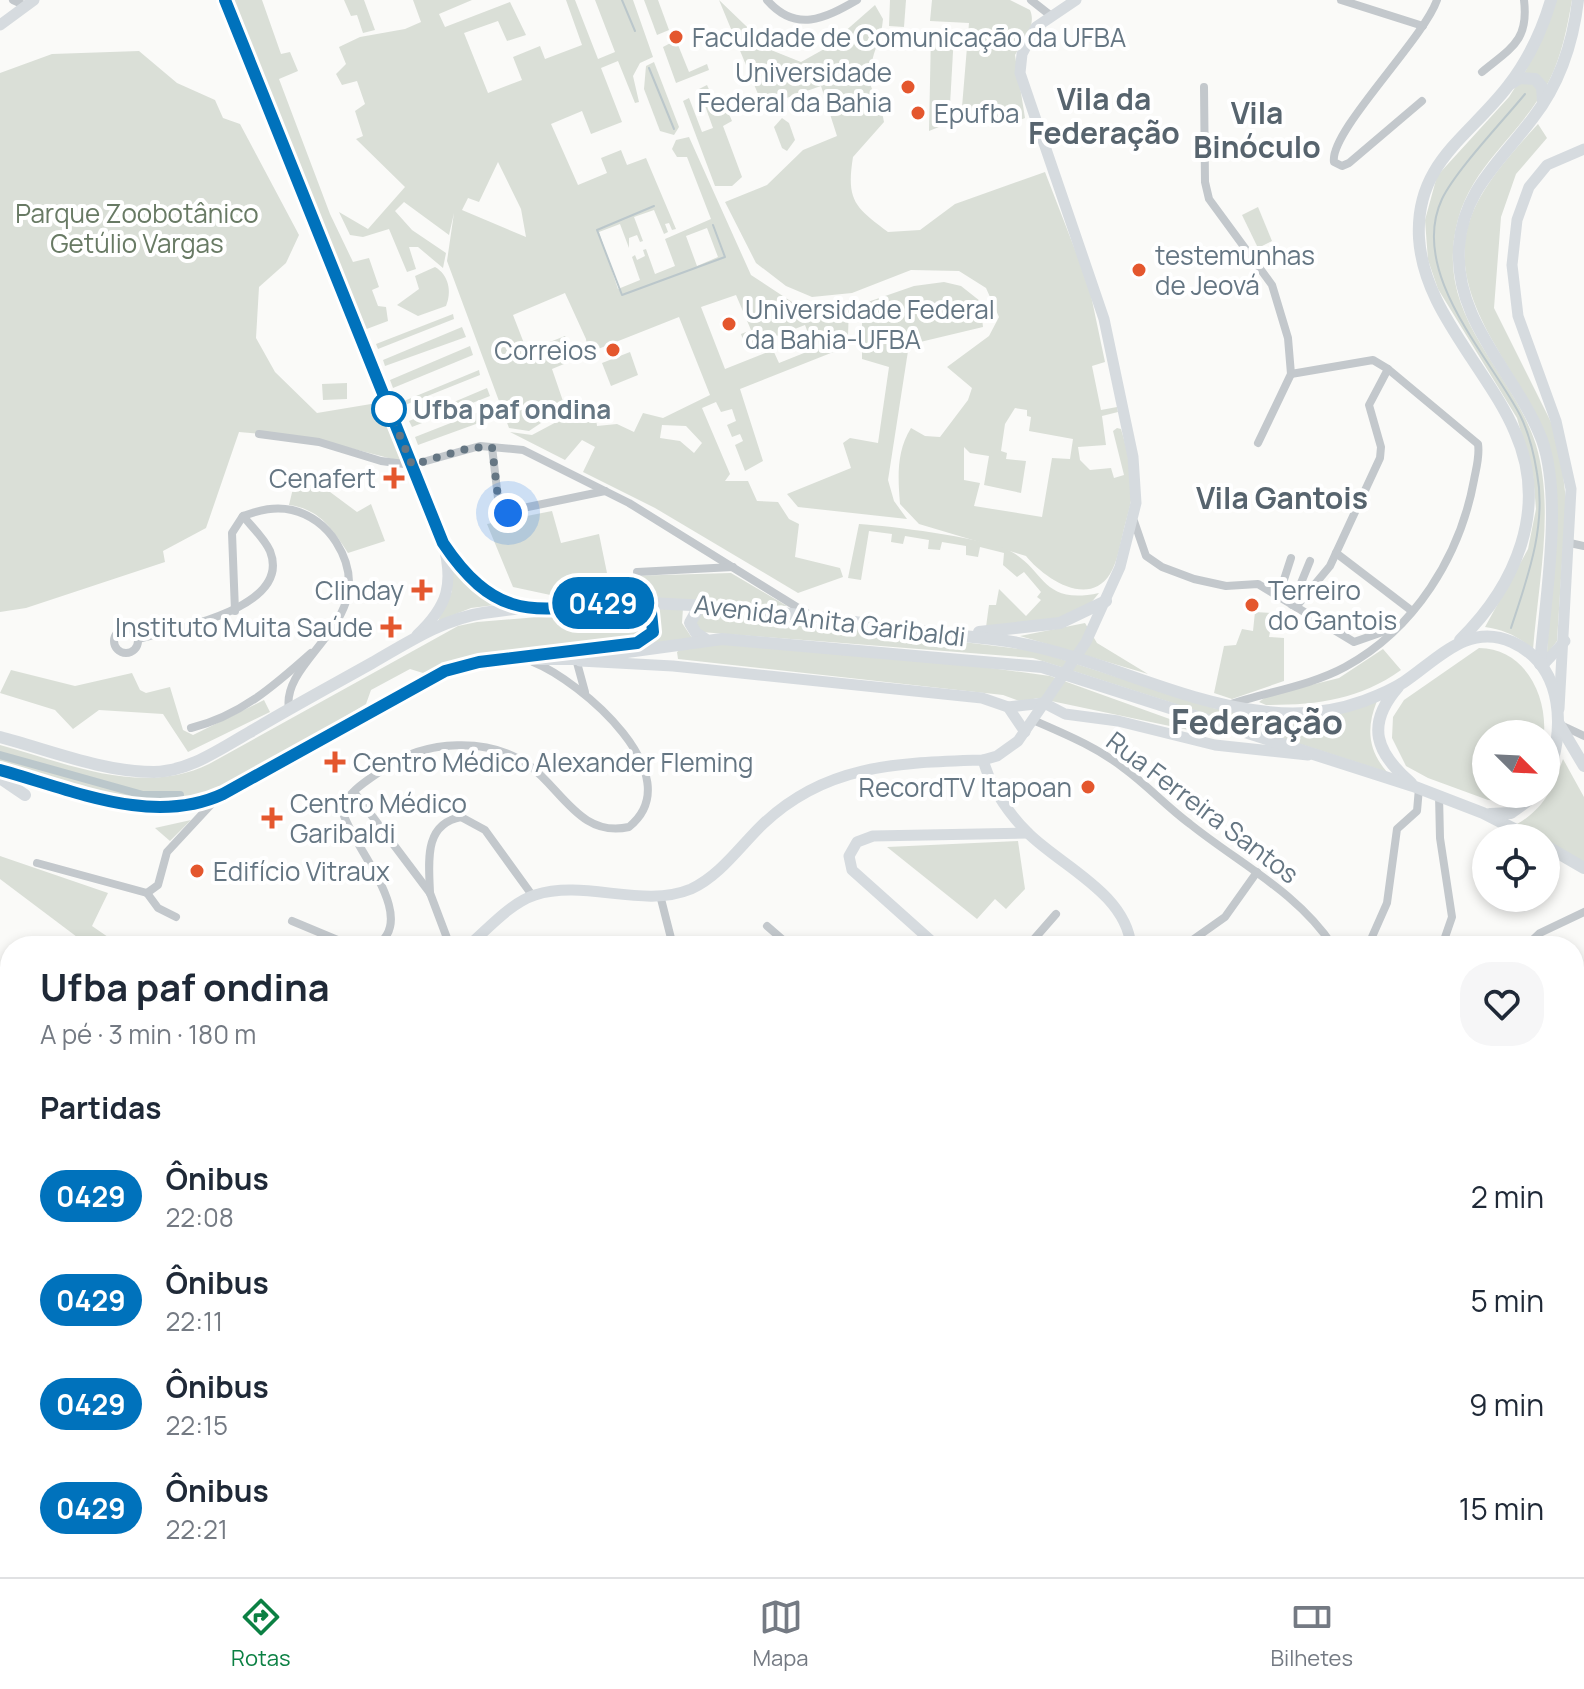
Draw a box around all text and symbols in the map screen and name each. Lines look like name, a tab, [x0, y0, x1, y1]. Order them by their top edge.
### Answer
place label: Faculdade de Comunicação da UFBA	[692, 19, 1126, 55]
marker: Faculdade de Comunicação da UFBA	[667, 28, 685, 46]
place label: Universidade Federal da Bahia	[698, 54, 892, 120]
marker: Universidade Federal da Bahia	[899, 78, 917, 96]
district label: Vila da Federação	[1028, 78, 1180, 153]
district label: Vila Binóculo	[1193, 92, 1321, 167]
place label: Epufba	[934, 95, 1020, 131]
marker: Epufba	[909, 104, 927, 122]
park label: Parque Zoobotânico Getúlio Vargas	[15, 195, 259, 261]
place label: testemunhas de Jeová	[1155, 237, 1315, 303]
marker: testemunhas de Jeová	[1130, 261, 1148, 279]
place label: Universidade Federal da Bahia-UFBA	[745, 291, 995, 357]
marker: Universidade Federal da Bahia-UFBA	[720, 315, 738, 333]
place label: Correios	[494, 332, 597, 368]
marker: Correios	[604, 341, 622, 359]
place label: Ufba paf ondina	[413, 391, 611, 427]
marker: Ufba paf ondina	[372, 392, 406, 426]
place label: Cenafert	[269, 460, 376, 496]
marker: Cenafert	[383, 467, 405, 489]
district label: Vila Gantois	[1196, 477, 1368, 518]
your location	[488, 493, 528, 533]
place label: Clinday	[315, 572, 404, 608]
place label: Terreiro do Gantois	[1268, 572, 1397, 638]
line badge: 0429	[547, 577, 659, 629]
marker: Clinday	[411, 579, 433, 601]
text: 0429	[568, 584, 638, 622]
street label: Avenida Anita Garibaldi	[692, 585, 968, 655]
marker: Terreiro do Gantois	[1243, 596, 1261, 614]
place label: Instituto Muita Saúde	[115, 609, 373, 645]
marker: Instituto Muita Saúde	[380, 616, 402, 638]
district label: Federação	[1171, 698, 1343, 744]
north arrow	[1472, 720, 1560, 808]
map controls	[1472, 720, 1560, 912]
street label: Rua Ferreira Santos	[1099, 723, 1307, 891]
place label: Centro Médico Alexander Fleming	[353, 744, 753, 780]
marker: Centro Médico Alexander Fleming	[324, 751, 346, 773]
place label: RecordTV Itapoan	[859, 769, 1072, 805]
marker: RecordTV Itapoan	[1079, 778, 1097, 796]
place label: Centro Médico Garibaldi	[290, 785, 467, 851]
marker: Centro Médico Garibaldi	[261, 807, 283, 829]
button: locate	[1472, 824, 1560, 912]
place label: Edifício Vitraux	[213, 853, 390, 889]
marker: Edifício Vitraux	[188, 862, 206, 880]
text: Ufba paf ondina	[40, 960, 330, 1012]
button: heart	[1460, 962, 1544, 1046]
text: A pé · 3 min · 180 m	[40, 1016, 256, 1052]
text: Partidas	[40, 1087, 161, 1128]
text: Ônibus	[166, 1158, 269, 1199]
text: 2 min	[1471, 1176, 1544, 1217]
text: 0429	[56, 1177, 126, 1215]
text: 22:08	[166, 1199, 234, 1235]
text: Ônibus	[166, 1262, 269, 1303]
text: 5 min	[1470, 1280, 1544, 1321]
text: 0429	[56, 1281, 126, 1319]
text: 22:11	[166, 1303, 223, 1339]
text: Ônibus	[166, 1366, 269, 1407]
text: 9 min	[1469, 1384, 1544, 1425]
text: 0429	[56, 1385, 126, 1423]
text: 22:15	[166, 1407, 228, 1443]
text: Ônibus	[166, 1470, 269, 1511]
text: 15 min	[1459, 1488, 1544, 1529]
text: 0429	[56, 1489, 126, 1527]
text: 22:21	[166, 1511, 228, 1547]
tab: Rotas	[231, 1595, 290, 1673]
tab: Mapa	[753, 1595, 808, 1673]
tab: Bilhetes	[1271, 1595, 1353, 1673]

